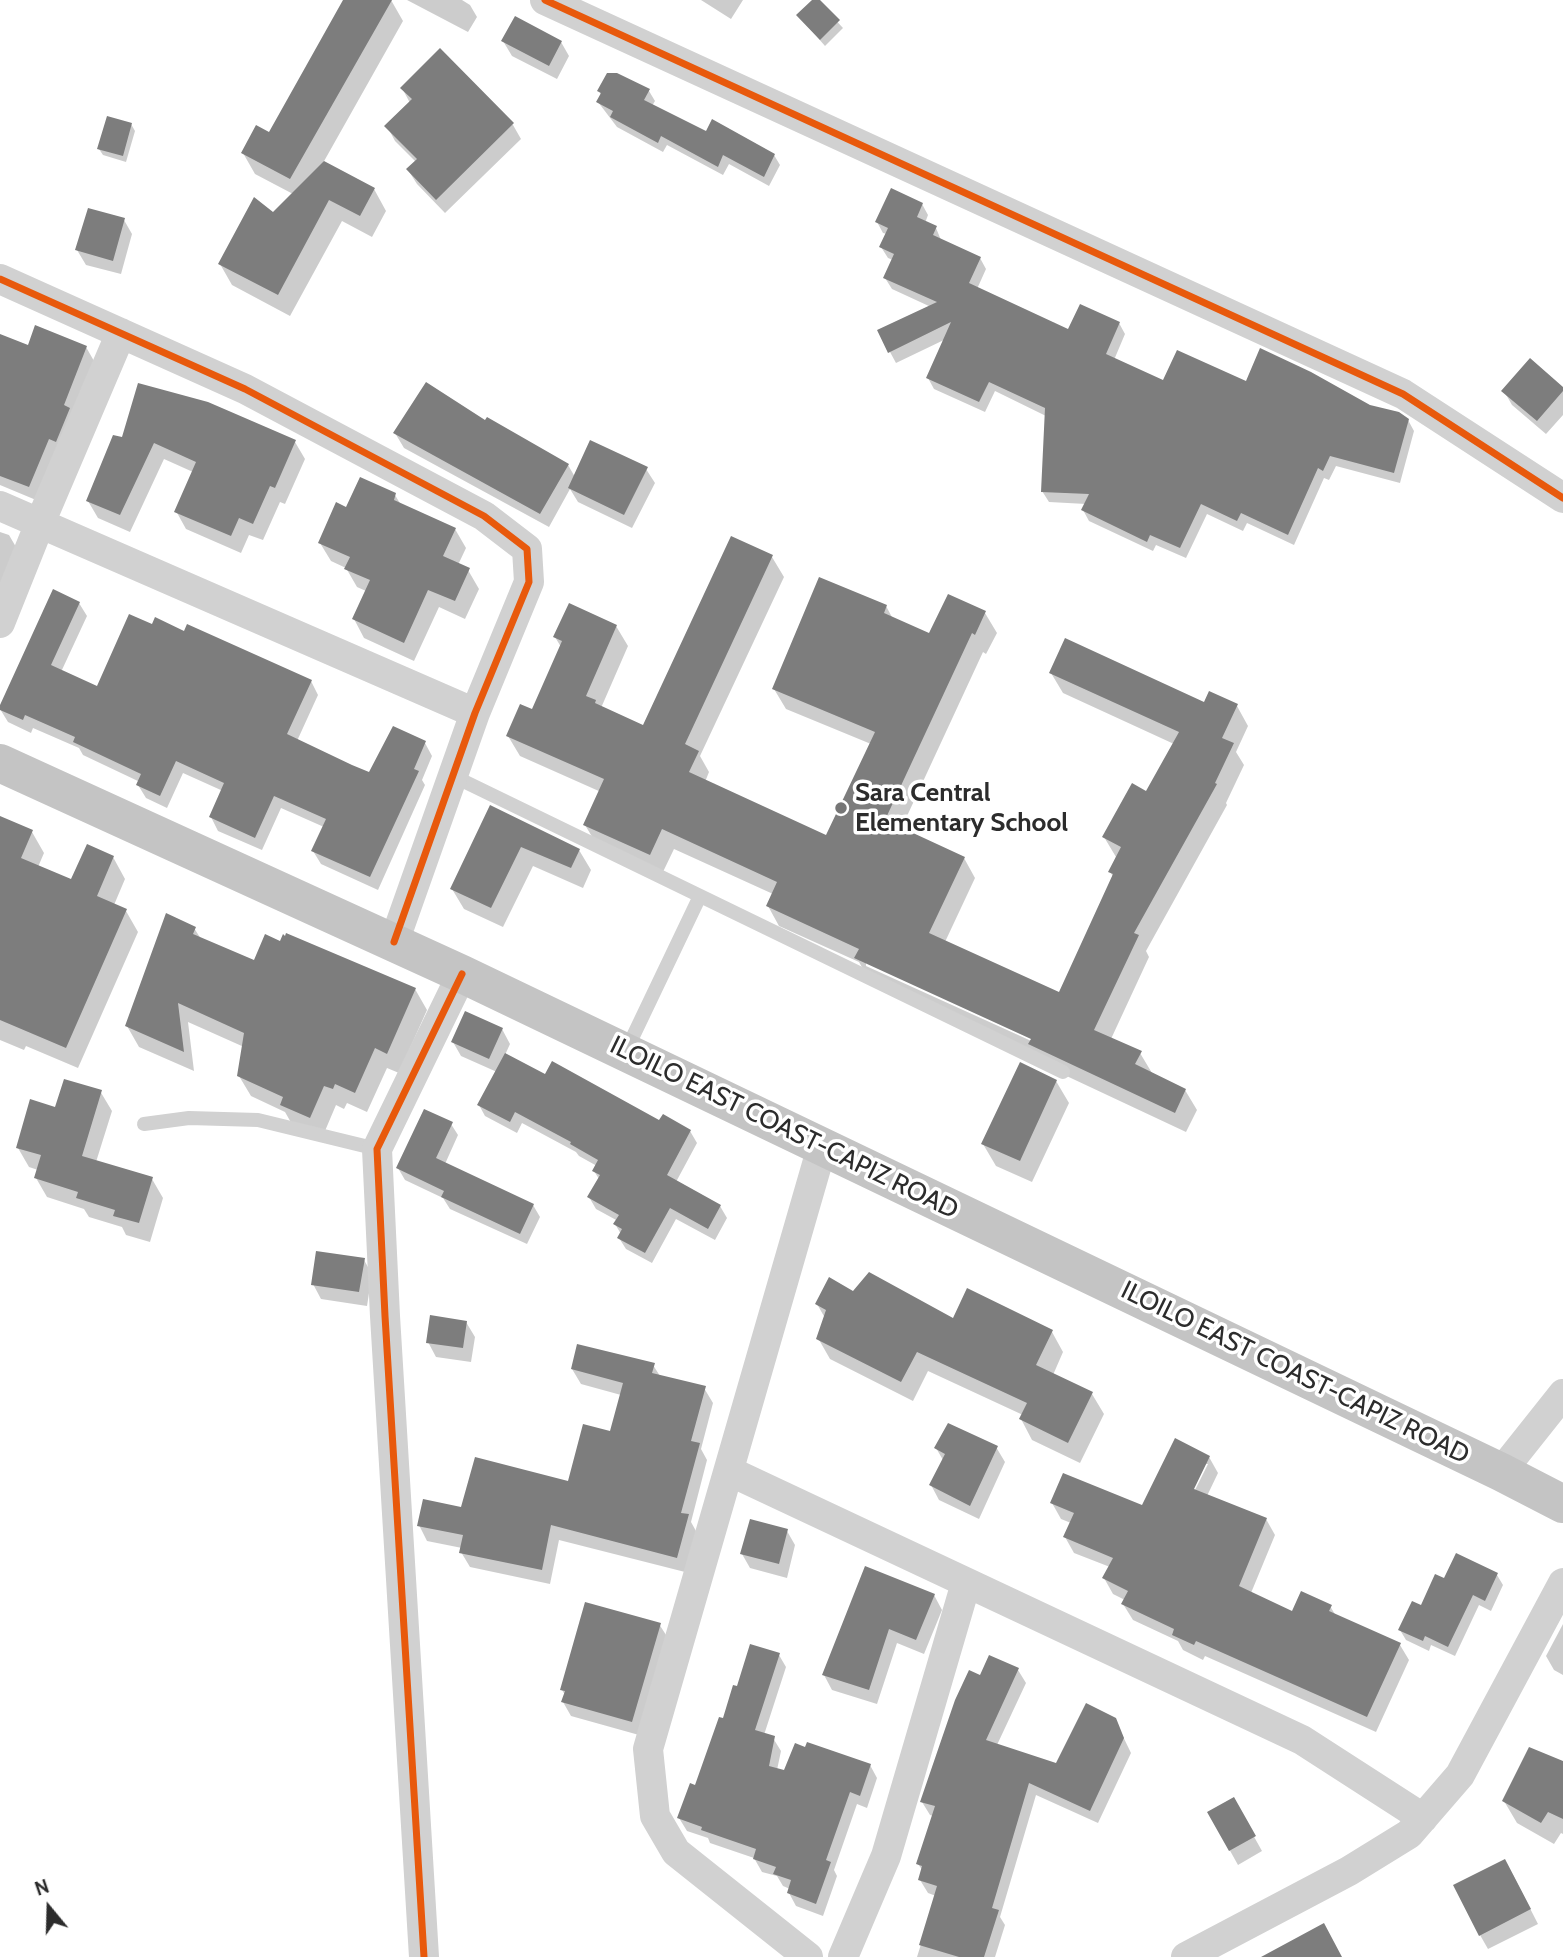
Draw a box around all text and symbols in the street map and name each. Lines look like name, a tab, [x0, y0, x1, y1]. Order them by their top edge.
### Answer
place label: Sara Central Elementary School	[855, 777, 1068, 838]
marker: Sara Central Elementary School	[833, 800, 849, 816]
street label: ILOILO EAST COAST-CAPIZ ROAD	[605, 1030, 963, 1226]
street label: ILOILO EAST COAST-CAPIZ ROAD	[1116, 1275, 1474, 1471]
north arrow	[14, 1873, 84, 1943]
text: N	[32, 1875, 52, 1901]

